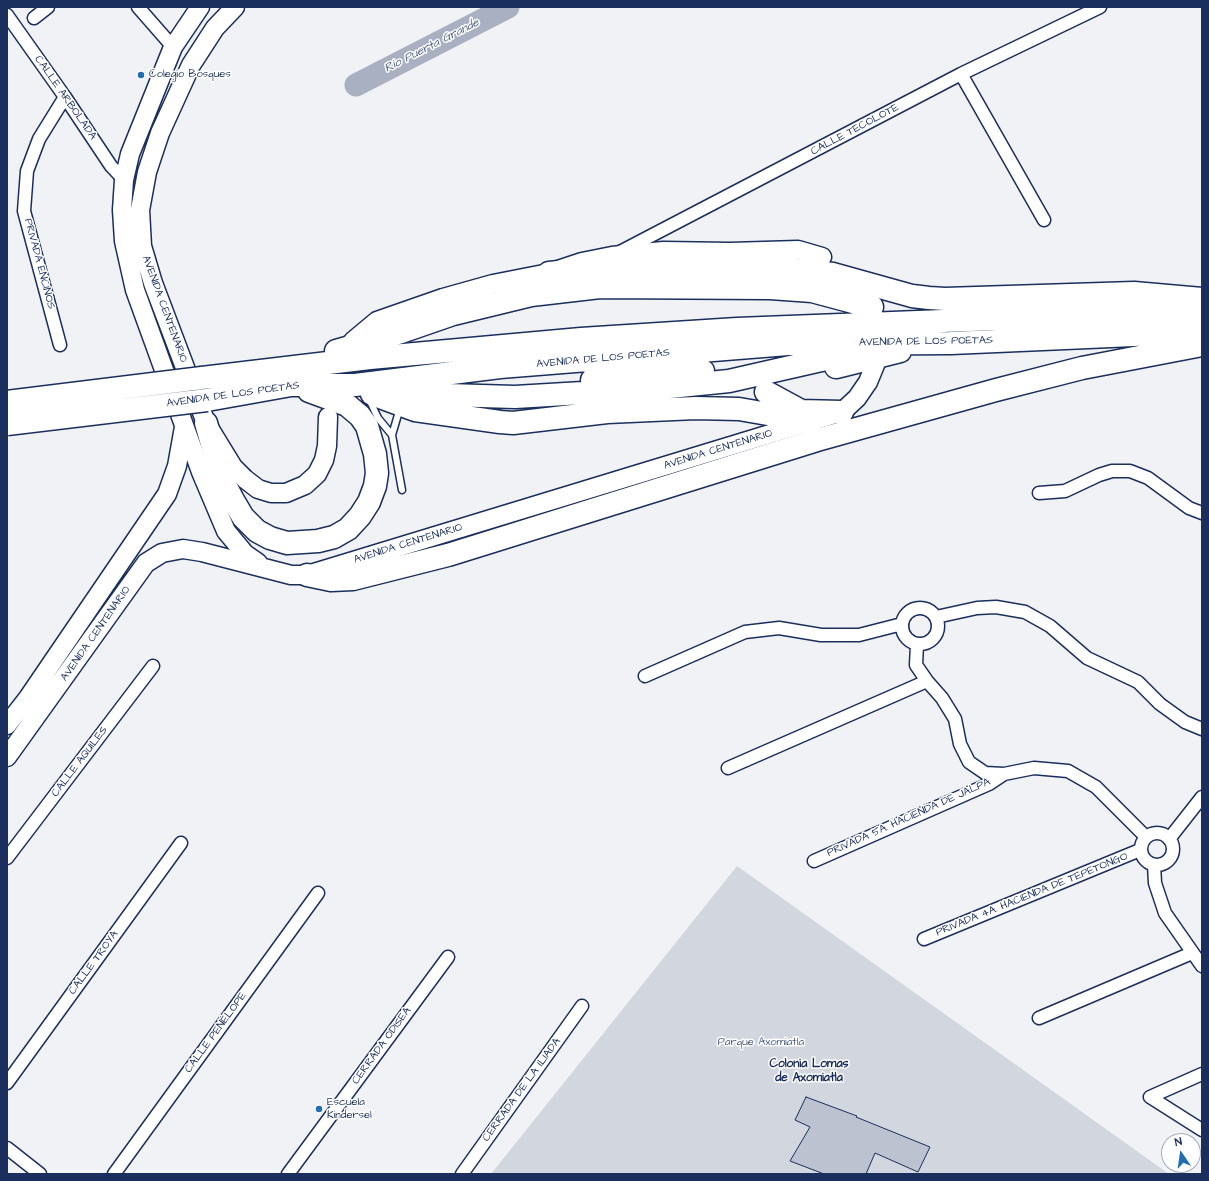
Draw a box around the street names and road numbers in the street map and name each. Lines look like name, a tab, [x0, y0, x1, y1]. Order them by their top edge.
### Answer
street label: CALLE ARBOLADA	[31, 53, 99, 143]
street label: CALLE TECOLOTE	[809, 101, 901, 159]
street label: PRIVADA ENCINOS	[21, 217, 57, 311]
street label: AVENIDA CENTENARIO	[138, 254, 190, 364]
street label: AVENIDA DE LOS POETAS	[859, 334, 993, 350]
street label: AVENIDA DE LOS POETAS	[536, 347, 670, 371]
street label: AVENIDA DE LOS POETAS	[166, 379, 300, 411]
street label: AVENIDA CENTENARIO	[662, 427, 774, 473]
street label: AVENIDA CENTENARIO	[352, 521, 464, 567]
street label: AVENIDA CENTENARIO	[58, 584, 134, 684]
street label: CALLE AQUILES	[49, 724, 111, 800]
street label: PRIVADA 5A. HACIENDA DE JALPA	[825, 776, 993, 860]
street label: PRIVADA 4A. HACIENDA DE TEPETONGO	[934, 850, 1130, 940]
street label: CALLE TROYA	[66, 928, 122, 998]
street label: CALLE PENÉLOPE	[182, 990, 250, 1076]
street label: CERRADA ODISEA	[350, 1005, 414, 1087]
street label: CERRADA DE LA ILIADA	[480, 1036, 564, 1144]

